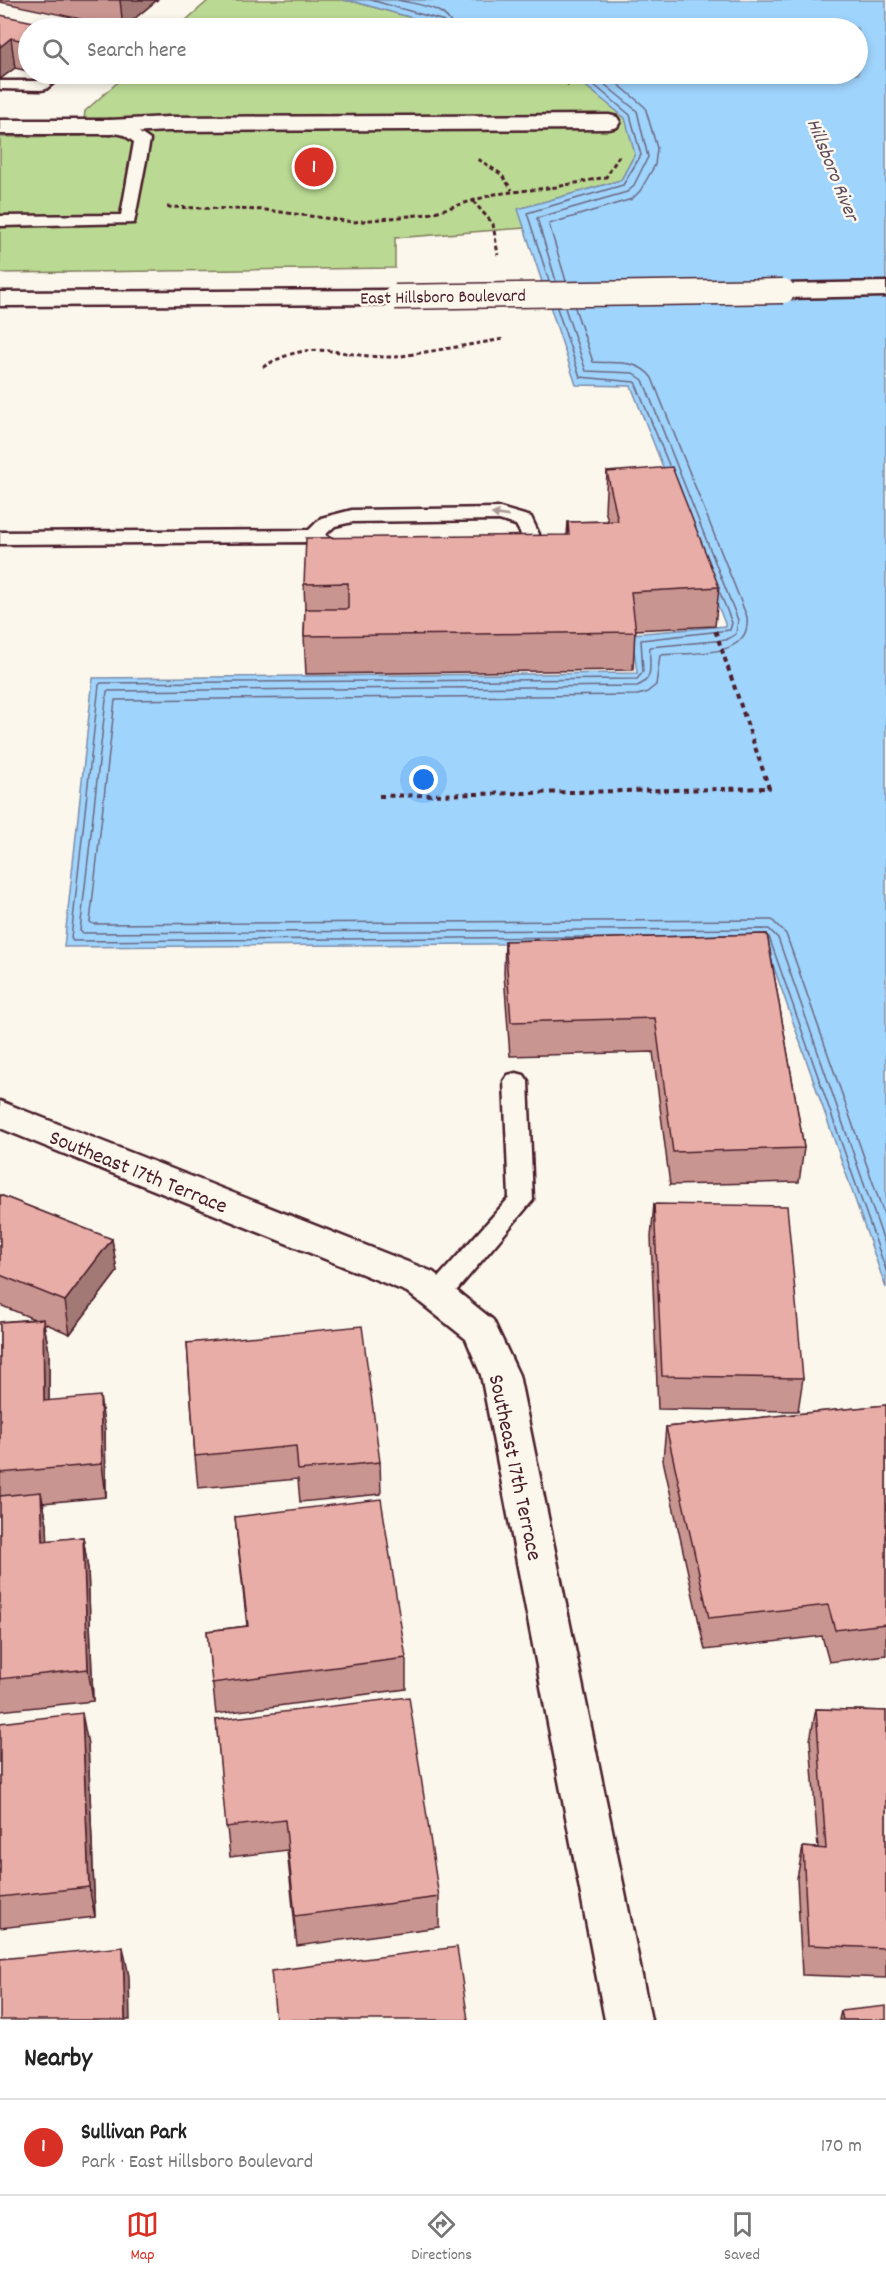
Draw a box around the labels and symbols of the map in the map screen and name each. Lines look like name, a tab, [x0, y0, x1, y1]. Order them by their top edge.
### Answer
water label: Hillsboro River	[798, 115, 865, 228]
pin: 1	[294, 144, 334, 190]
street label: East Hillsboro Boulevard	[360, 285, 526, 312]
one-way arrow	[491, 511, 510, 520]
your location	[409, 765, 438, 794]
street label: Southeast 17th Terrace	[44, 1123, 231, 1223]
street label: Southeast 17th Terrace	[479, 1372, 548, 1564]

